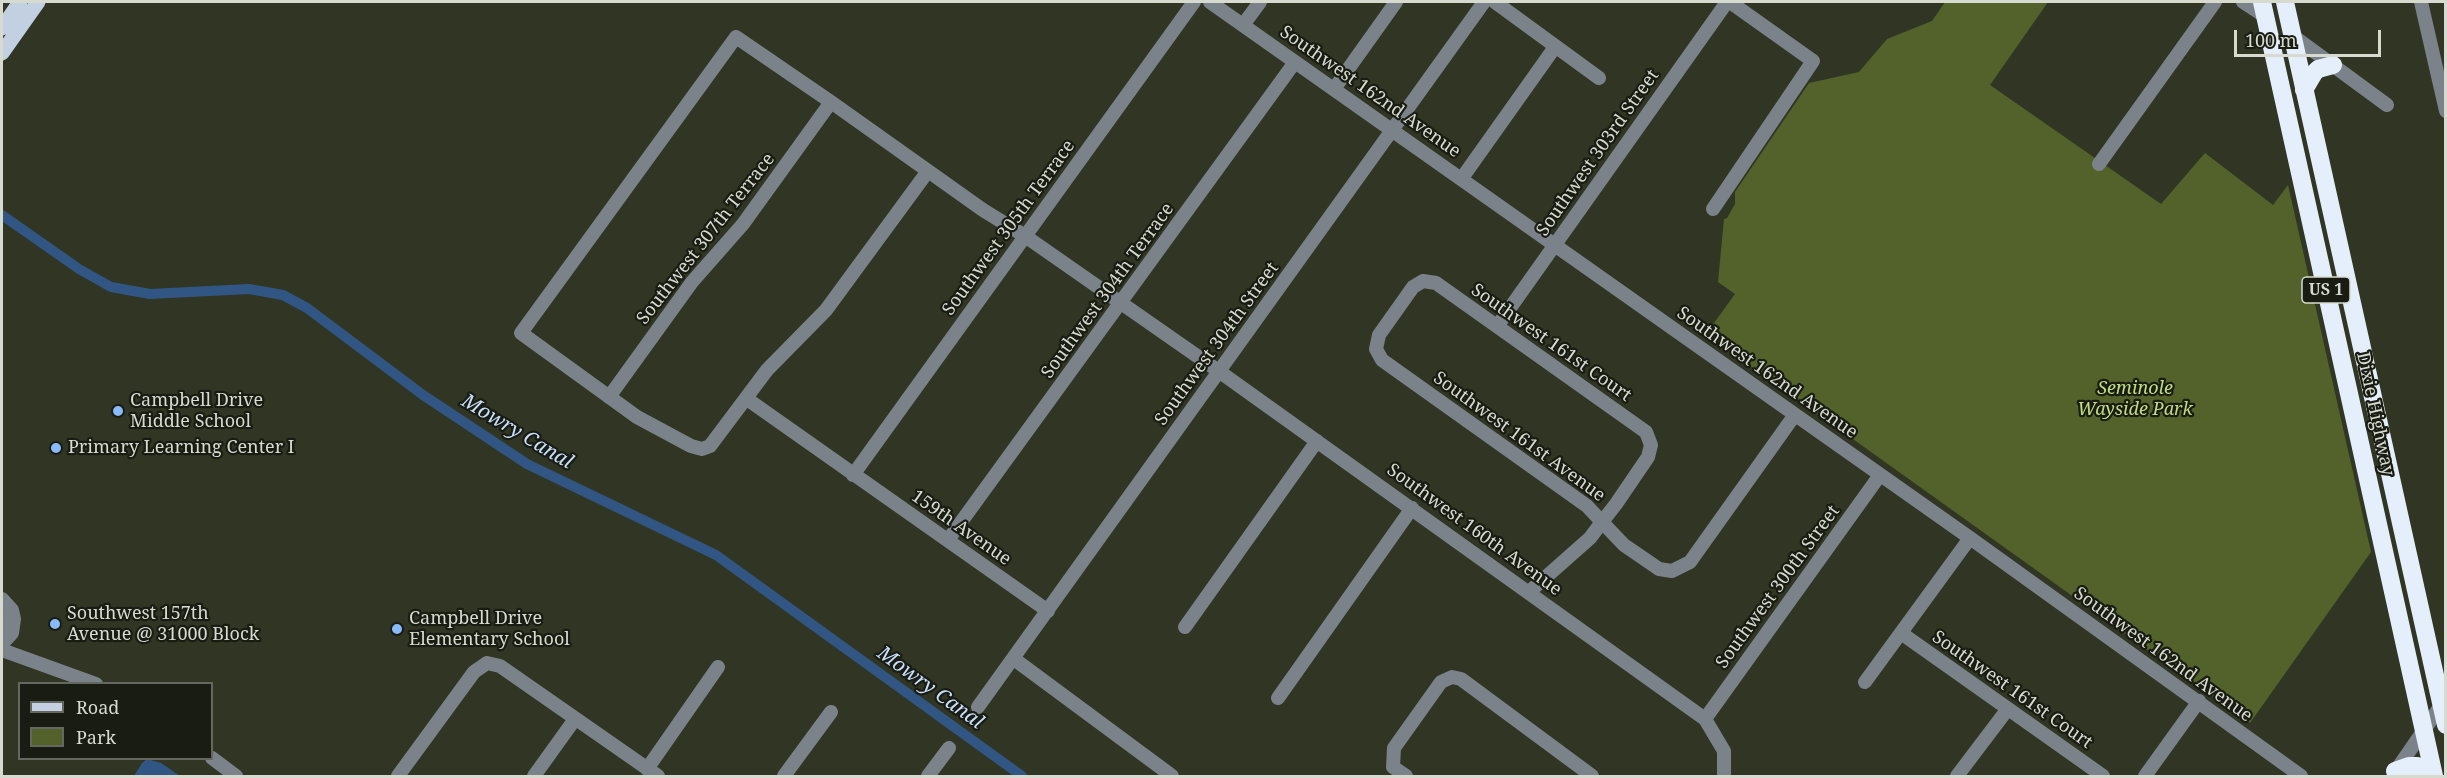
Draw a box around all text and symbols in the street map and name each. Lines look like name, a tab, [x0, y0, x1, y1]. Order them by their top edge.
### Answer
scale bar	[2237, 18, 2384, 56]
street label: Southwest 162nd Avenue	[1276, 21, 1464, 163]
text: 100 m	[2245, 28, 2297, 52]
street label: Southwest 303rd Street	[1532, 66, 1664, 240]
street label: Southwest 305th Terrace	[938, 136, 1080, 320]
street label: Southwest 307th Terrace	[632, 149, 780, 329]
street label: Southwest 304th Terrace	[1037, 199, 1179, 383]
street label: Southwest 304th Street	[1151, 258, 1283, 430]
road number: US 1	[2302, 277, 2350, 303]
street label: Southwest 161st Court	[1467, 279, 1635, 407]
street label: Southwest 162nd Avenue	[1673, 302, 1861, 444]
street label: Dixie Highway	[2351, 350, 2399, 478]
street label: Southwest 161st Avenue	[1429, 367, 1609, 507]
park label: Seminole Wayside Park	[2077, 378, 2193, 420]
water label: Mowry Canal	[457, 389, 577, 475]
place label: Campbell Drive Middle School	[130, 390, 263, 432]
marker: Campbell Drive Middle School	[111, 404, 125, 418]
place label: Primary Learning Center I	[68, 437, 294, 459]
marker: Primary Learning Center I	[49, 441, 63, 455]
street label: Southwest 160th Avenue	[1382, 459, 1566, 601]
street label: 159th Avenue	[907, 486, 1015, 570]
street label: Southwest 300th Street	[1712, 501, 1844, 673]
street label: Southwest 162nd Avenue	[2069, 583, 2257, 727]
place label: Southwest 157th Avenue @ 31000 Block	[67, 603, 259, 646]
place label: Campbell Drive Elementary School	[409, 608, 570, 650]
marker: Southwest 157th Avenue @ 31000 Block	[48, 617, 62, 631]
marker: Campbell Drive Elementary School	[390, 622, 404, 636]
street label: Southwest 161st Court	[1928, 626, 2096, 754]
water label: Mowry Canal	[872, 641, 988, 735]
legend	[18, 682, 213, 760]
text: Road	[76, 695, 119, 719]
text: Park	[76, 725, 116, 749]

